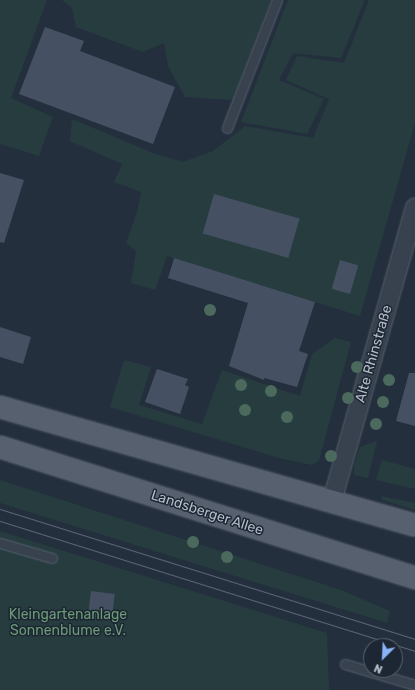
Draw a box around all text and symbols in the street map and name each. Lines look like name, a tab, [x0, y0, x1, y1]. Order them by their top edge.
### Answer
street label: Alte Rhinstraße	[352, 303, 396, 405]
street label: Landsberger Allee	[148, 487, 266, 539]
park label: Kleingartenanlage Sonnenblume e.V.	[9, 607, 127, 640]
north arrow	[363, 638, 403, 678]
text: N	[372, 661, 385, 676]

